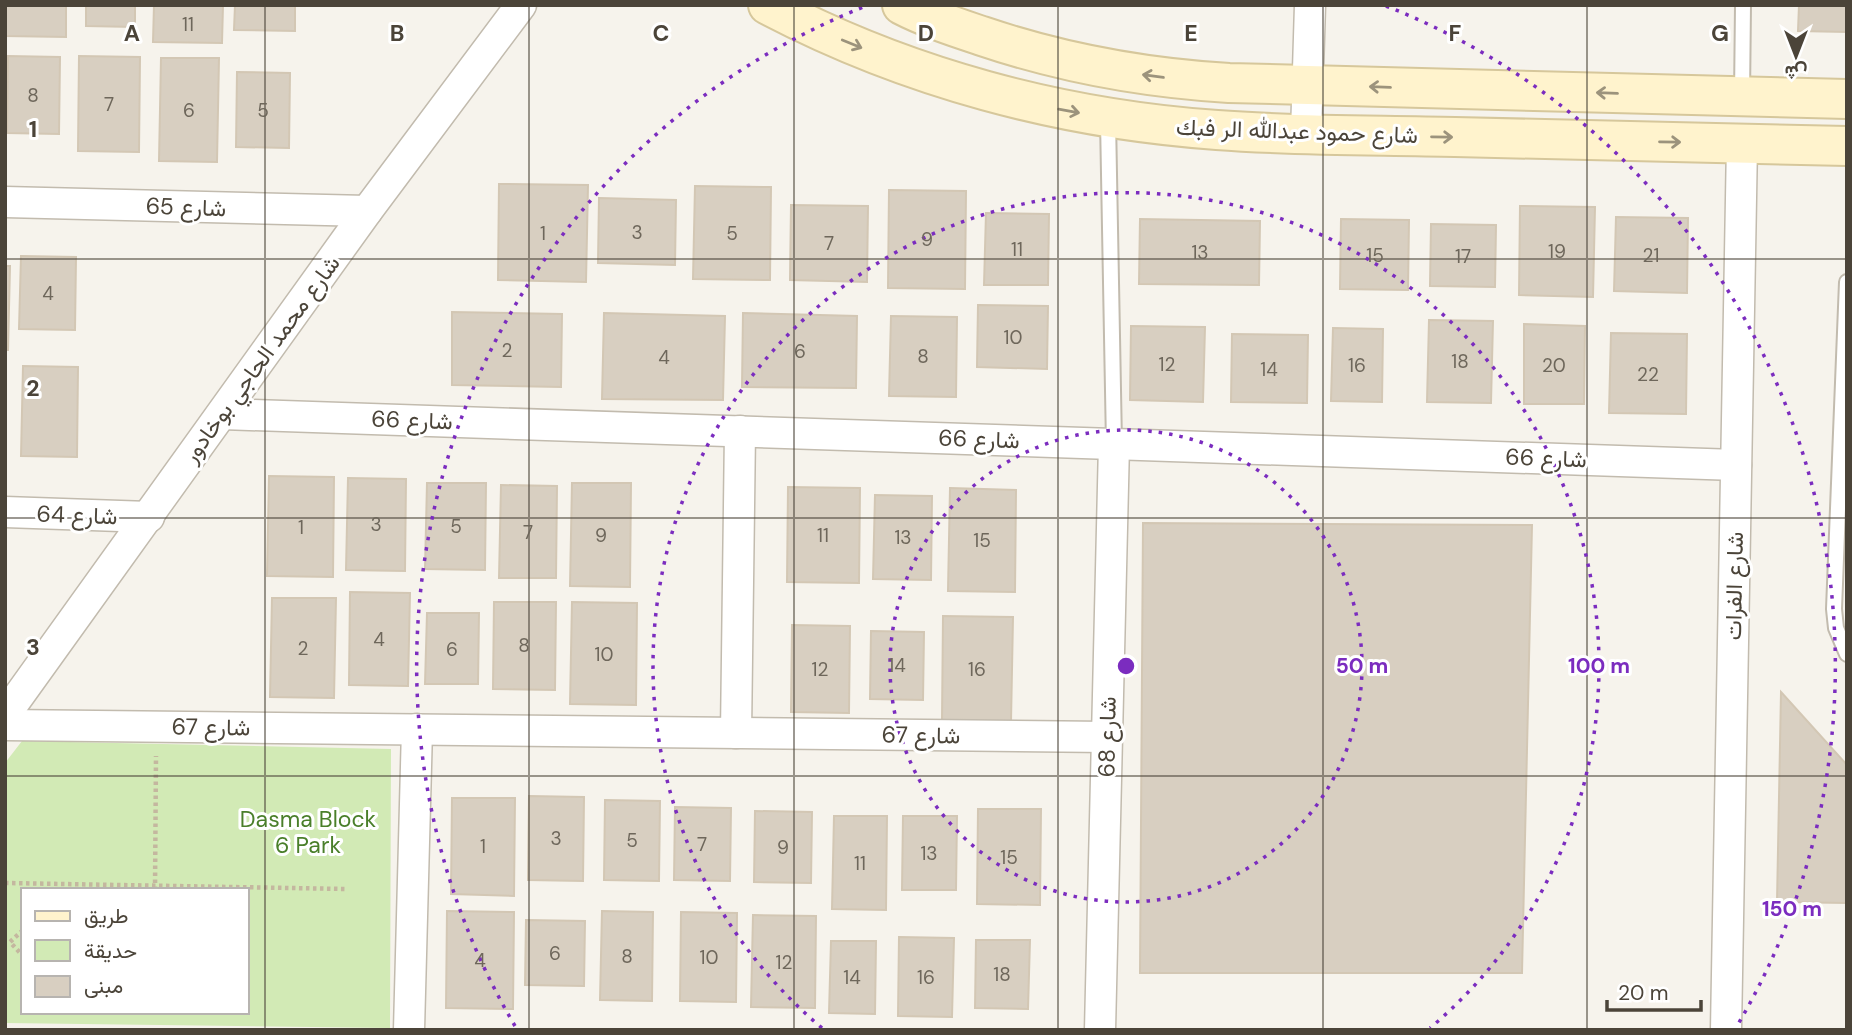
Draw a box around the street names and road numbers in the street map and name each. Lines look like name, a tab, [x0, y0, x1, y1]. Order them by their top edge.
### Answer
street label: شارع حمود عبدالله الر فبك	[1176, 112, 1418, 151]
street label: شارع 65	[145, 191, 227, 224]
street label: شارع محمد الحاجي بوخادور	[175, 249, 350, 472]
street label: شارع 66	[371, 404, 453, 437]
street label: شارع 66	[938, 423, 1020, 456]
street label: شارع 66	[1505, 442, 1587, 475]
street label: شارع 64	[36, 499, 118, 532]
street label: شارع الفرات	[1718, 531, 1751, 641]
street label: شارع 68	[1091, 696, 1124, 778]
street label: شارع 67	[171, 711, 251, 744]
street label: شارع 67	[881, 719, 961, 752]

